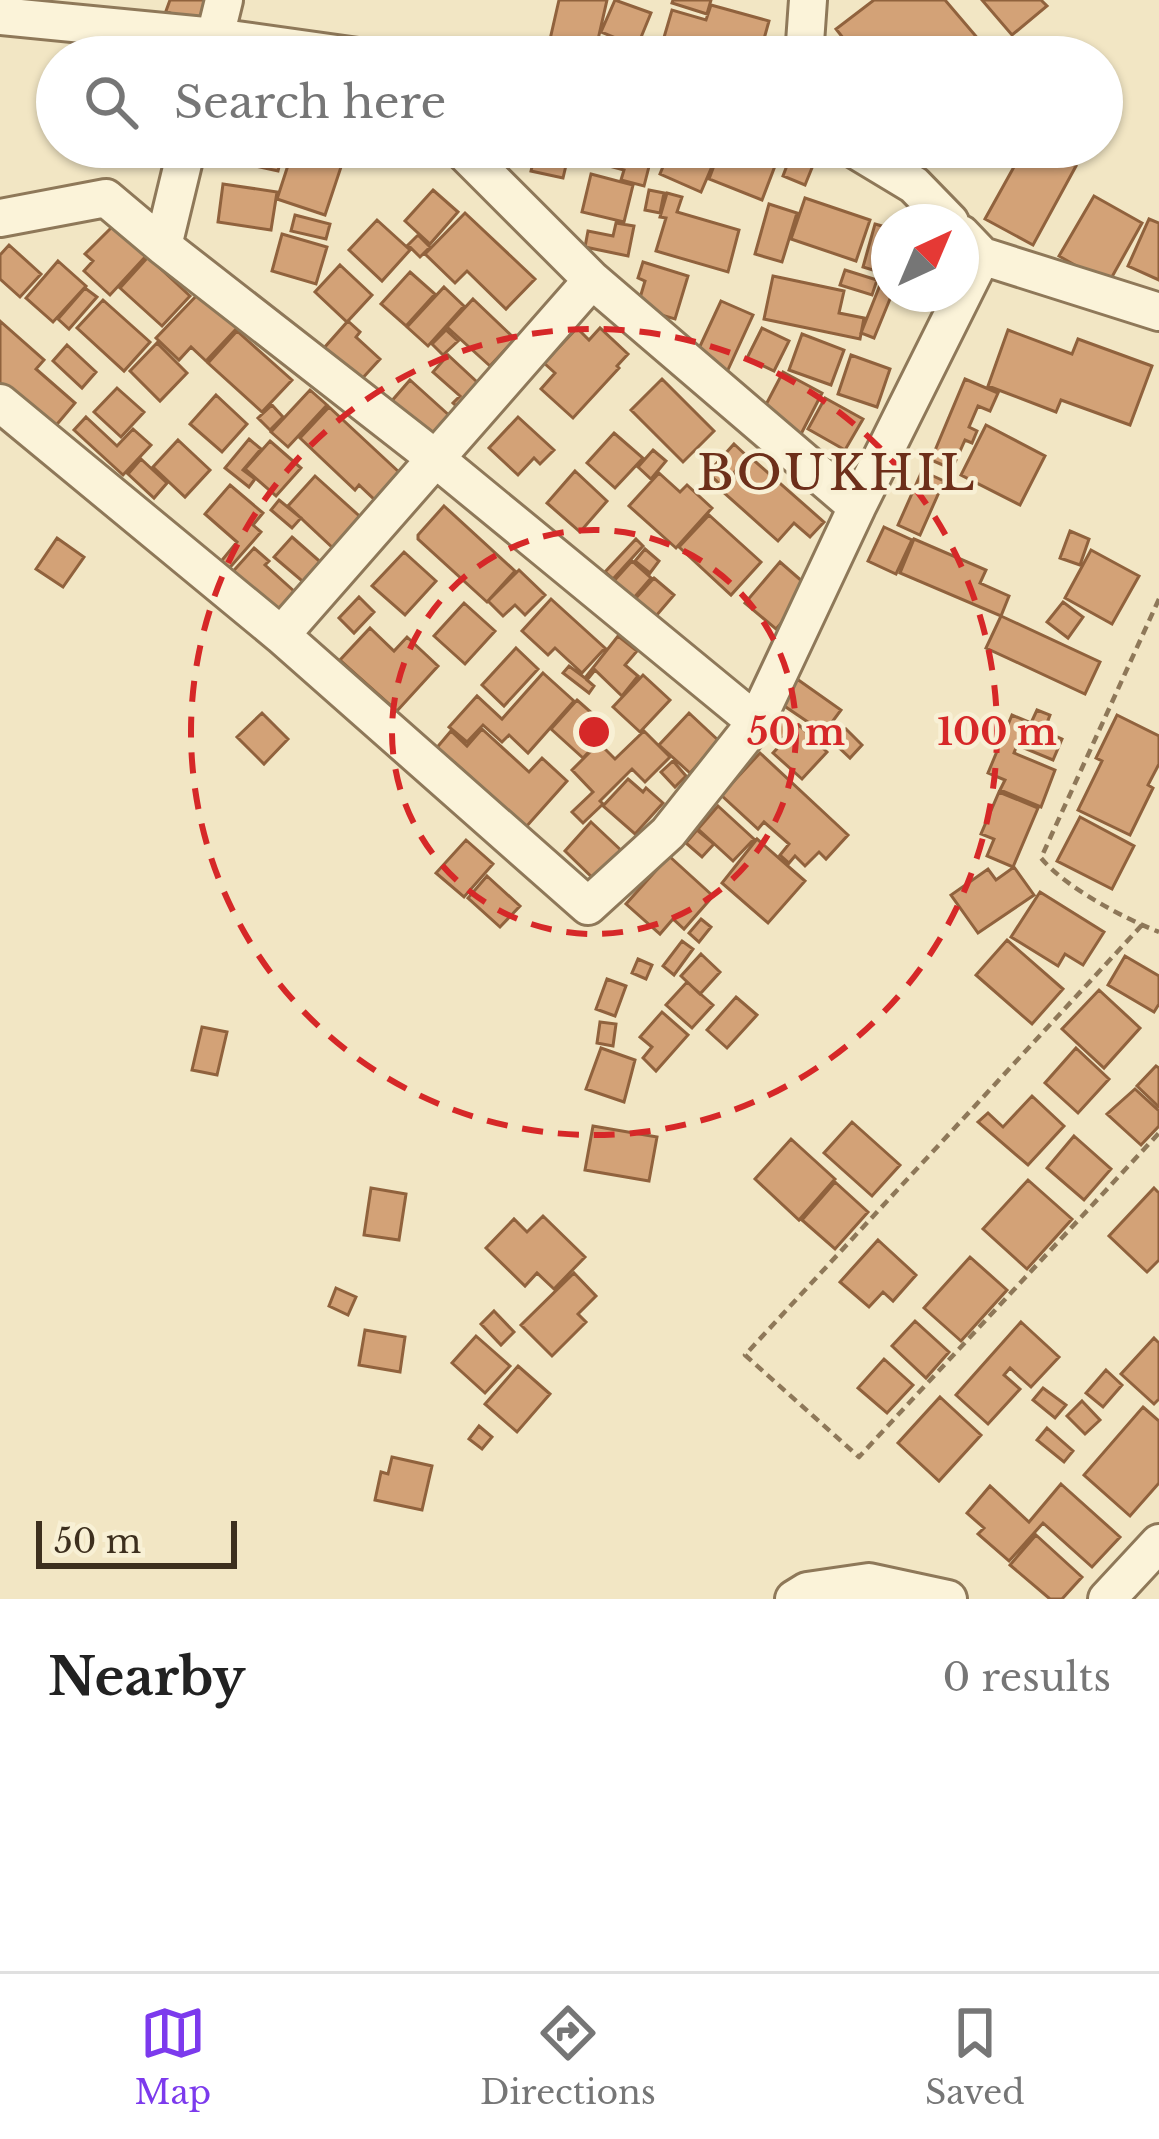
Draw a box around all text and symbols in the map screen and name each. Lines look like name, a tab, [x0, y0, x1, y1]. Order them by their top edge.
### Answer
search box	[36, 36, 1123, 168]
icon: search	[78, 69, 144, 135]
text: Search here	[174, 74, 446, 130]
north arrow	[871, 204, 979, 312]
district label: BOUKHIL	[697, 443, 977, 503]
text: 50 m	[747, 710, 845, 755]
text: 100 m	[937, 710, 1057, 755]
centre of rings	[573, 711, 615, 753]
scale bar	[36, 1515, 237, 1568]
text: 50 m	[54, 1521, 141, 1562]
text: Nearby	[48, 1646, 245, 1709]
text: 0 results	[942, 1653, 1111, 1702]
tab: Map	[135, 2000, 211, 2113]
tab: Directions	[480, 2000, 656, 2113]
tab: Saved	[925, 2000, 1024, 2113]

